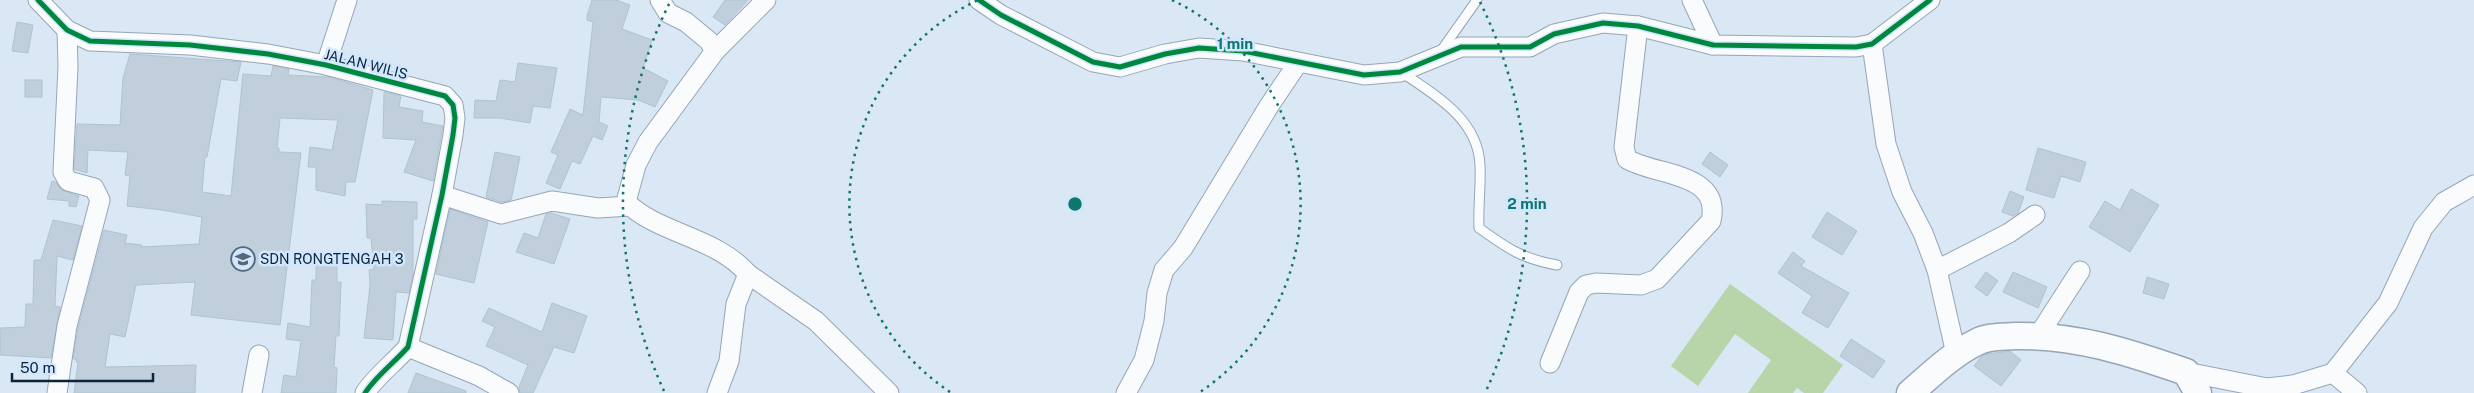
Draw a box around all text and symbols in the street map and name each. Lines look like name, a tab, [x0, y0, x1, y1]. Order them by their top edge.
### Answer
text: 1 min	[1217, 35, 1253, 52]
street label: JALAN WILIS	[323, 46, 409, 82]
centre of rings	[1066, 195, 1084, 213]
text: 2 min	[1507, 195, 1547, 212]
school or university icon: SDN RONGTENGAH 3	[230, 246, 256, 272]
place label: SDN RONGTENGAH 3	[260, 251, 404, 267]
scale bar	[12, 350, 154, 382]
text: 50 m	[20, 359, 55, 376]

